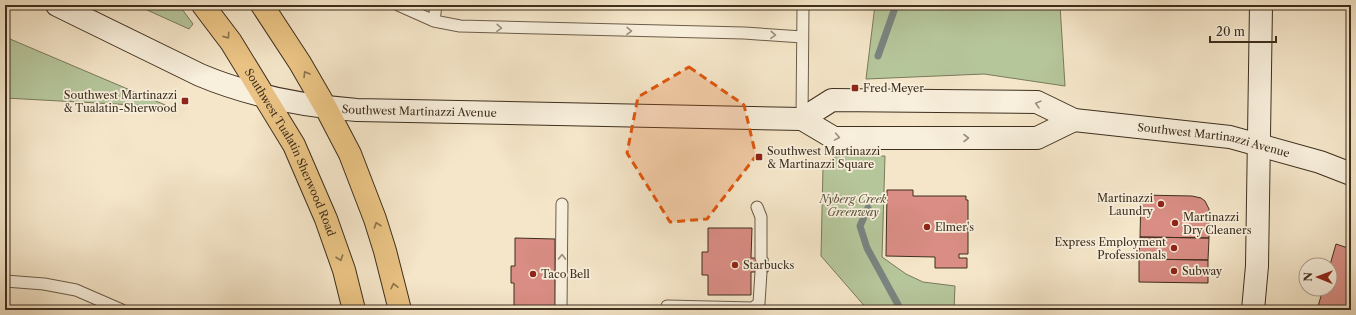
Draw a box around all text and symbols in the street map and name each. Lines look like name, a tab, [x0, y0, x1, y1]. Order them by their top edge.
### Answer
scale bar	[1210, 18, 1276, 44]
one-way arrow	[496, 23, 502, 32]
text: 20 m	[1216, 24, 1245, 39]
one-way arrow	[626, 27, 632, 35]
one-way arrow	[770, 30, 776, 39]
one-way arrow	[222, 32, 230, 39]
street label: Southwest Tualatin Sherwood Road	[242, 66, 339, 238]
one-way arrow	[304, 71, 311, 78]
place label: Fred Meyer	[863, 81, 924, 95]
marker: Fred Meyer	[850, 83, 860, 93]
place label: Southwest Martinazzi & Tualatin-Sherwood	[64, 88, 178, 115]
marker: Southwest Martinazzi & Tualatin-Sherwood	[180, 96, 190, 106]
one-way arrow	[1035, 100, 1042, 109]
street label: Southwest Martinazzi Avenue	[341, 102, 497, 120]
street label: Southwest Martinazzi Avenue	[1137, 120, 1292, 160]
one-way arrow	[833, 132, 840, 140]
one-way arrow	[963, 134, 969, 142]
place label: Southwest Martinazzi & Martinazzi Square	[767, 144, 881, 171]
marker: Southwest Martinazzi & Martinazzi Square	[754, 152, 764, 162]
place label: Martinazzi Laundry	[1097, 191, 1154, 218]
park label: Nyberg Creek Greenway	[818, 192, 887, 219]
marker: Martinazzi Laundry	[1156, 199, 1166, 209]
place label: Martinazzi Dry Cleaners	[1183, 210, 1252, 237]
marker: Martinazzi Dry Cleaners	[1170, 218, 1180, 228]
place label: Elmer's	[935, 220, 974, 234]
one-way arrow	[373, 221, 382, 228]
marker: Elmer's	[922, 222, 932, 232]
place label: Express Employment Professionals	[1054, 235, 1166, 262]
marker: Express Employment Professionals	[1169, 243, 1179, 253]
one-way arrow	[558, 254, 566, 260]
one-way arrow	[335, 255, 344, 262]
north arrow	[1298, 257, 1338, 297]
place label: Starbucks	[743, 258, 794, 272]
marker: Starbucks	[730, 260, 740, 270]
place label: Subway	[1182, 264, 1223, 278]
marker: Subway	[1169, 266, 1179, 276]
place label: Taco Bell	[541, 267, 591, 281]
marker: Taco Bell	[528, 269, 538, 279]
text: N	[1301, 271, 1315, 282]
one-way arrow	[391, 283, 399, 289]

